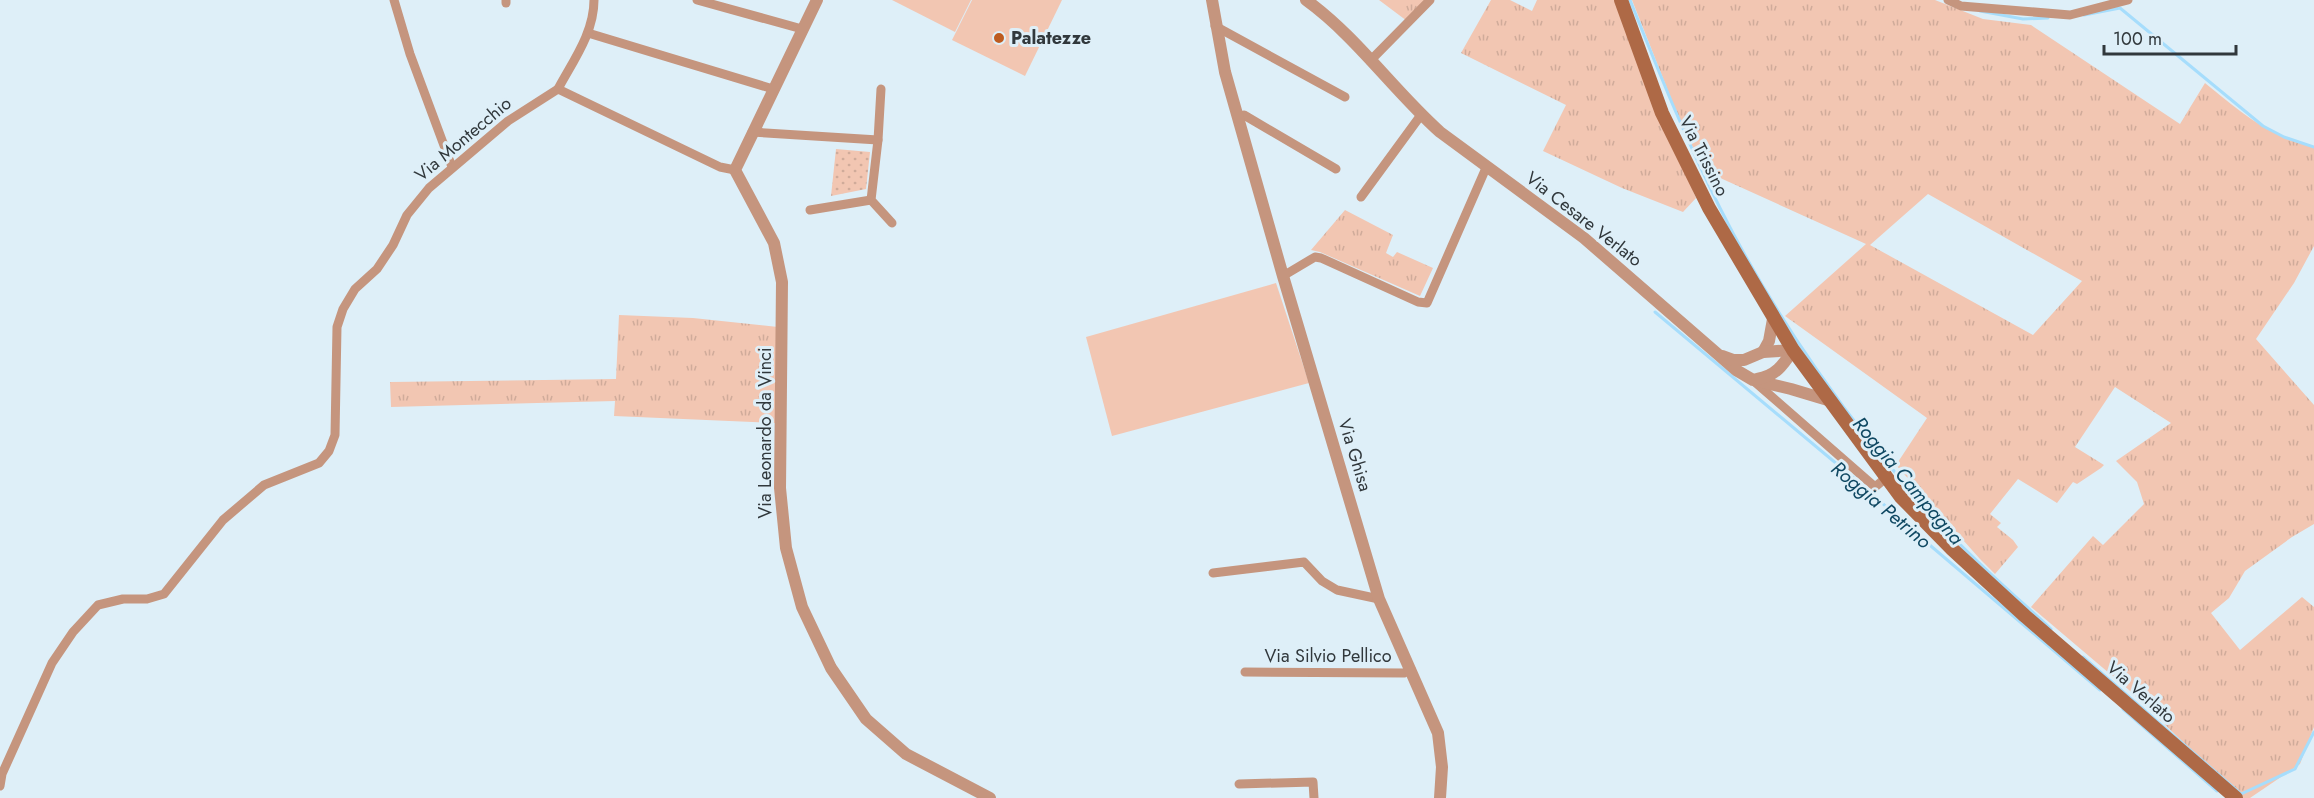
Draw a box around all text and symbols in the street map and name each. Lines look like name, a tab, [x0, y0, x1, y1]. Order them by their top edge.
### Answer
scale bar	[2104, 18, 2236, 56]
place label: Palatezze	[1011, 25, 1091, 51]
text: 100 m	[2113, 26, 2162, 52]
marker: Palatezze	[992, 31, 1006, 45]
street label: Via Montecchio	[409, 91, 517, 187]
street label: Via Trissino	[1673, 111, 1735, 201]
street label: Via Cesare Verlato	[1520, 165, 1648, 273]
street label: Via Leonardo da Vinci	[752, 347, 778, 519]
water label: Roggia Campagna	[1846, 411, 1970, 551]
street label: Via Ghisa	[1332, 416, 1378, 494]
water label: Roggia Petrino	[1825, 454, 1938, 556]
street label: Via Silvio Pellico	[1264, 643, 1392, 669]
street label: Via Verlato	[2101, 655, 2181, 729]

